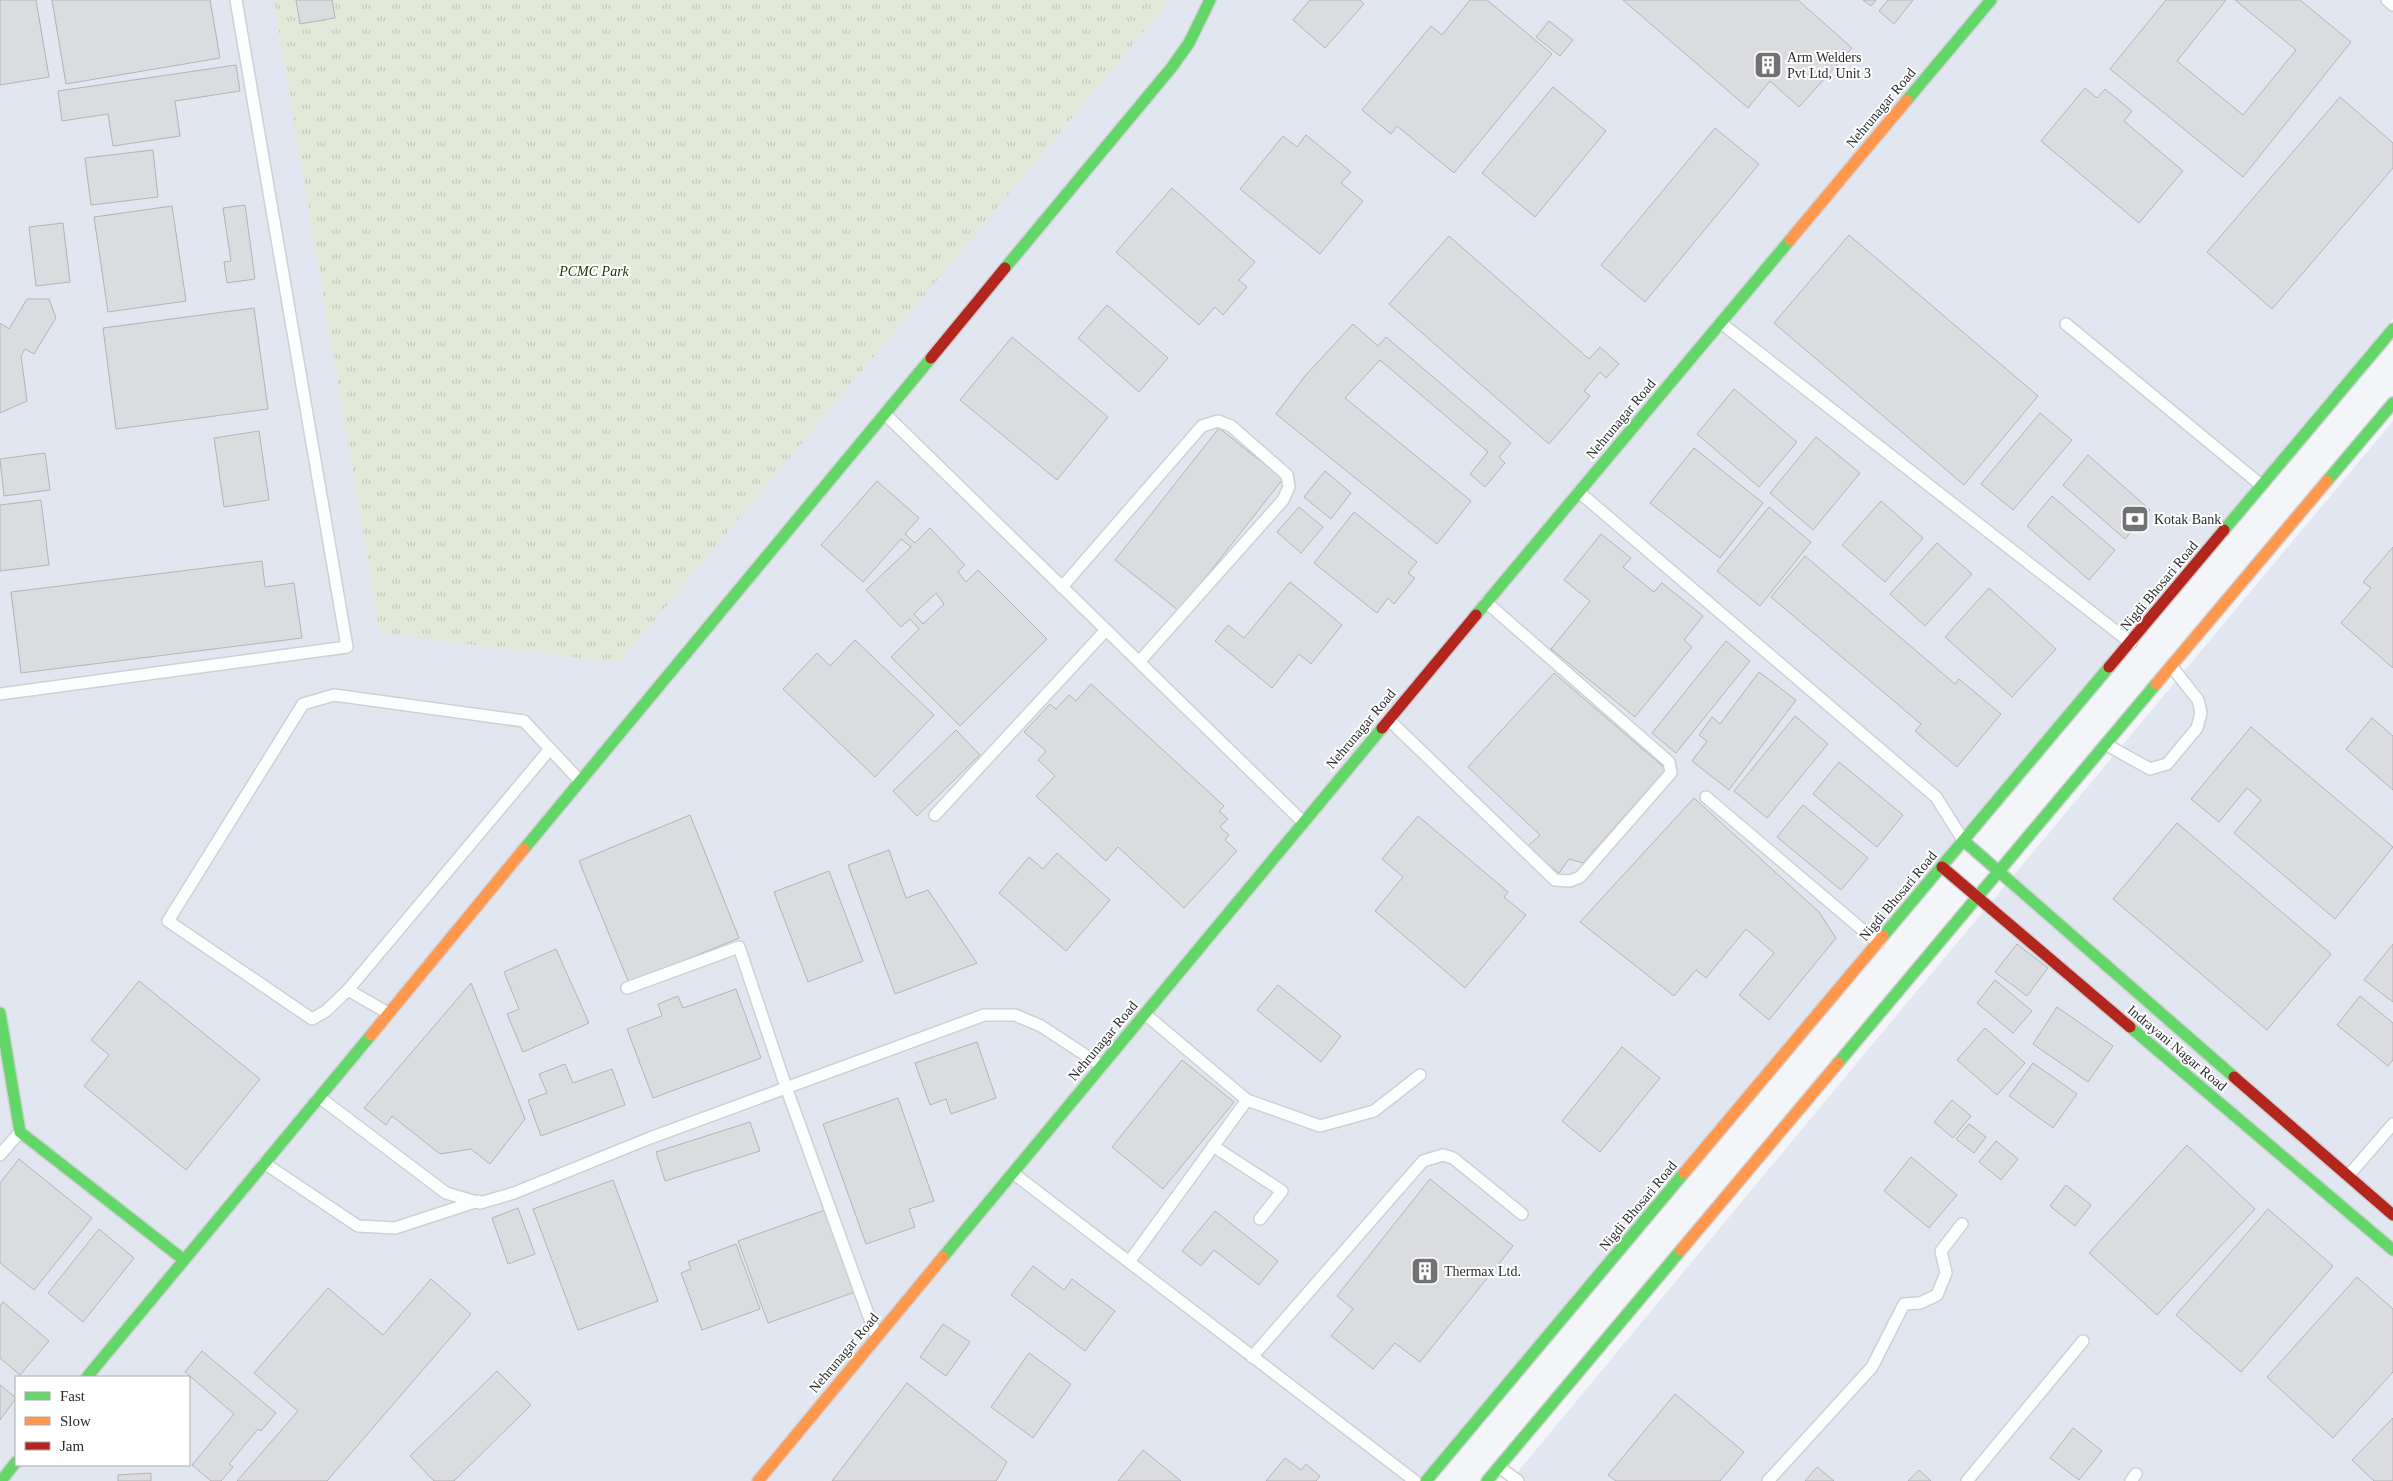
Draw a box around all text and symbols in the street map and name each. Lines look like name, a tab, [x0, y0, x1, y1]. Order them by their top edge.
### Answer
building icon: Arm Welders Pvt Ltd, Unit 3	[1753, 50, 1783, 80]
place label: Arm Welders Pvt Ltd, Unit 3	[1787, 50, 1871, 81]
street label: Nehrunagar Road	[1843, 65, 1919, 151]
park label: PCMC Park	[558, 264, 630, 279]
street label: Nehrunagar Road	[1583, 376, 1659, 462]
bank icon: Kotak Bank	[2120, 504, 2150, 534]
place label: Kotak Bank	[2154, 512, 2221, 527]
street label: Nigdi Bhosari Road	[2117, 538, 2201, 634]
street label: Nehrunagar Road	[1323, 686, 1399, 772]
street label: Nigdi Bhosari Road	[1856, 848, 1940, 944]
street label: Nehrunagar Road	[1065, 998, 1141, 1084]
street label: Indrayani Nagar Road	[2125, 1002, 2229, 1094]
street label: Nigdi Bhosari Road	[1596, 1158, 1680, 1254]
building icon: Thermax Ltd.	[1410, 1256, 1440, 1286]
place label: Thermax Ltd.	[1444, 1264, 1521, 1279]
street label: Nehrunagar Road	[806, 1310, 882, 1396]
legend	[15, 1376, 190, 1466]
text: Fast	[60, 1388, 86, 1404]
text: Slow	[60, 1413, 91, 1429]
text: Jam	[60, 1438, 84, 1454]

